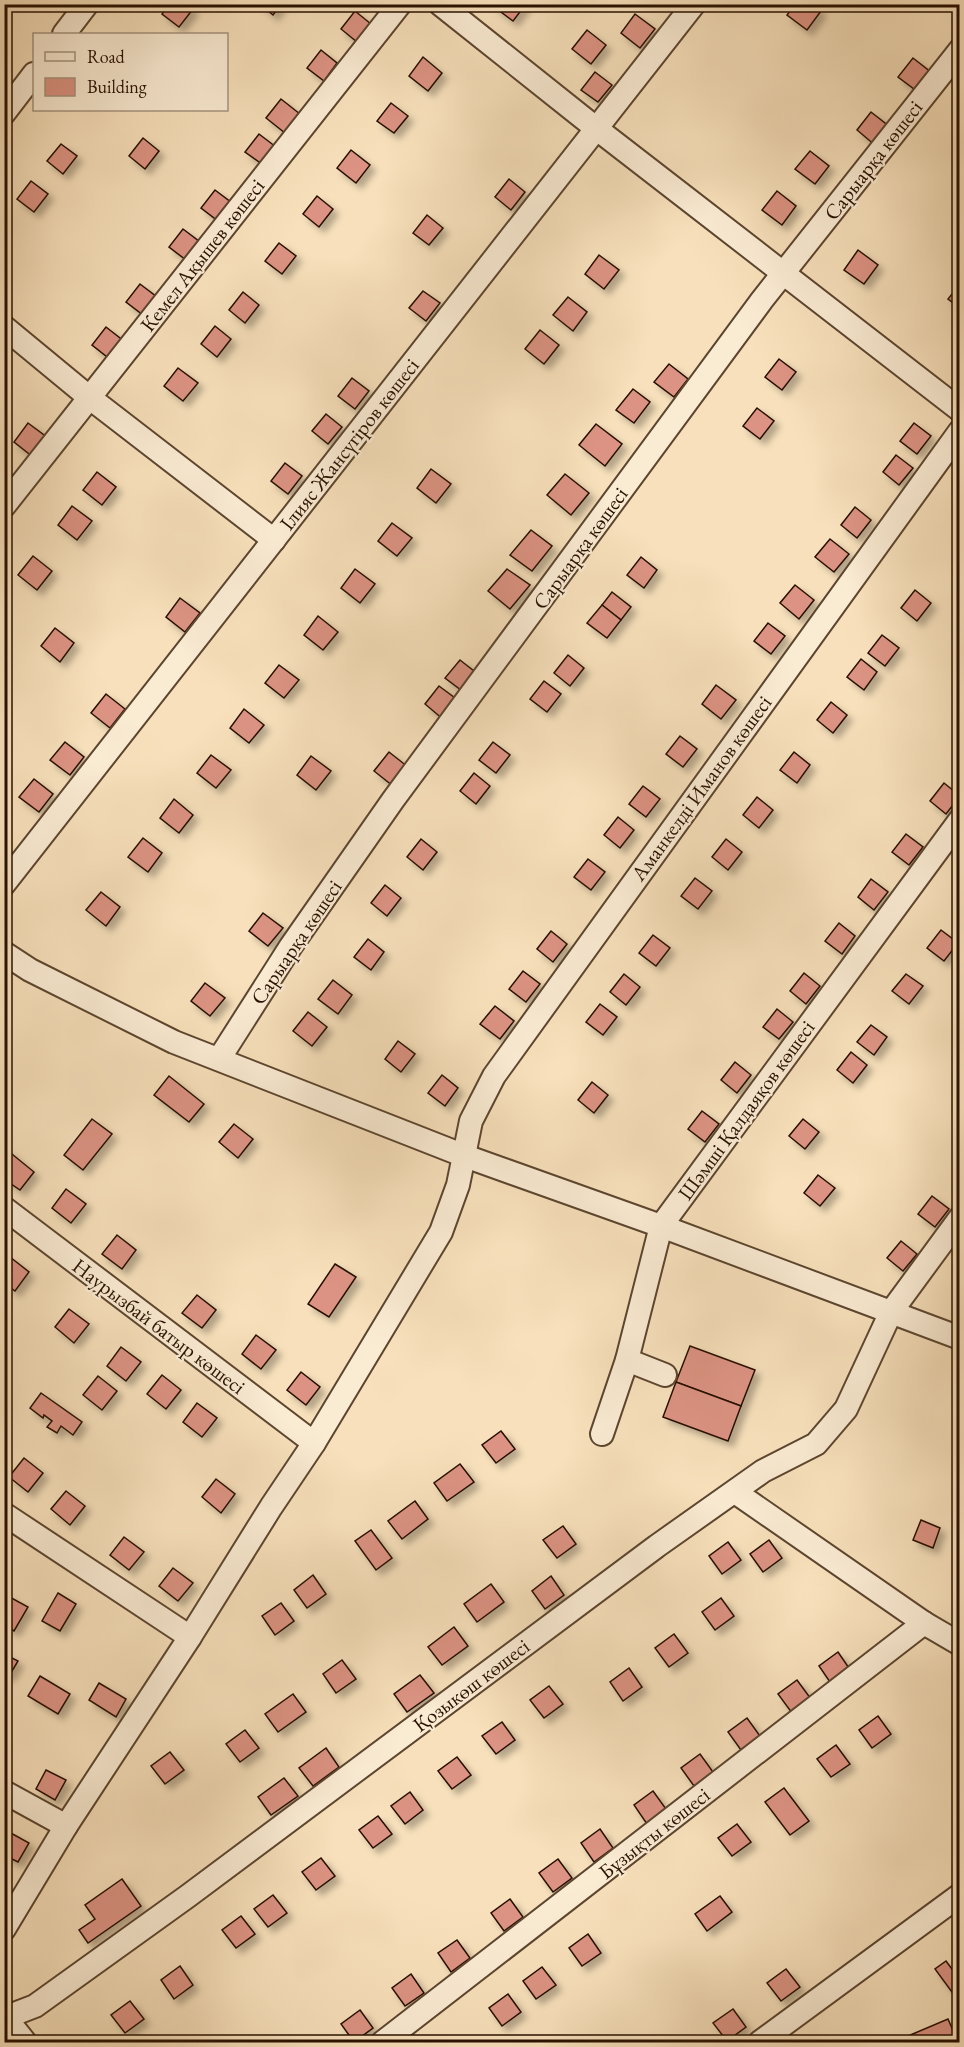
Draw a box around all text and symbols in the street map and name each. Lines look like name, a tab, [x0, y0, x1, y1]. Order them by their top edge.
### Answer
legend	[33, 33, 228, 111]
text: Road	[87, 45, 126, 68]
text: Building	[87, 75, 147, 98]
street label: Сарыарқа көшесі	[818, 95, 928, 225]
street label: Кемел Ақышев көшесі	[134, 173, 270, 337]
street label: Ілияс Жансүгіров көшесі	[273, 353, 425, 535]
street label: Сарыарқа көшесі	[527, 481, 633, 615]
street label: Аманкелді Иманов көшесі	[624, 690, 777, 887]
street label: Сарыарқа көшесі	[244, 874, 348, 1010]
street label: Шәмші Қалдаяқов көшесі	[672, 1015, 820, 1205]
street label: Наурызбай батыр көшесі	[67, 1252, 251, 1400]
street label: Қозыкөш көшесі	[407, 1632, 535, 1738]
street label: Бұзықты көшесі	[593, 1781, 715, 1885]

